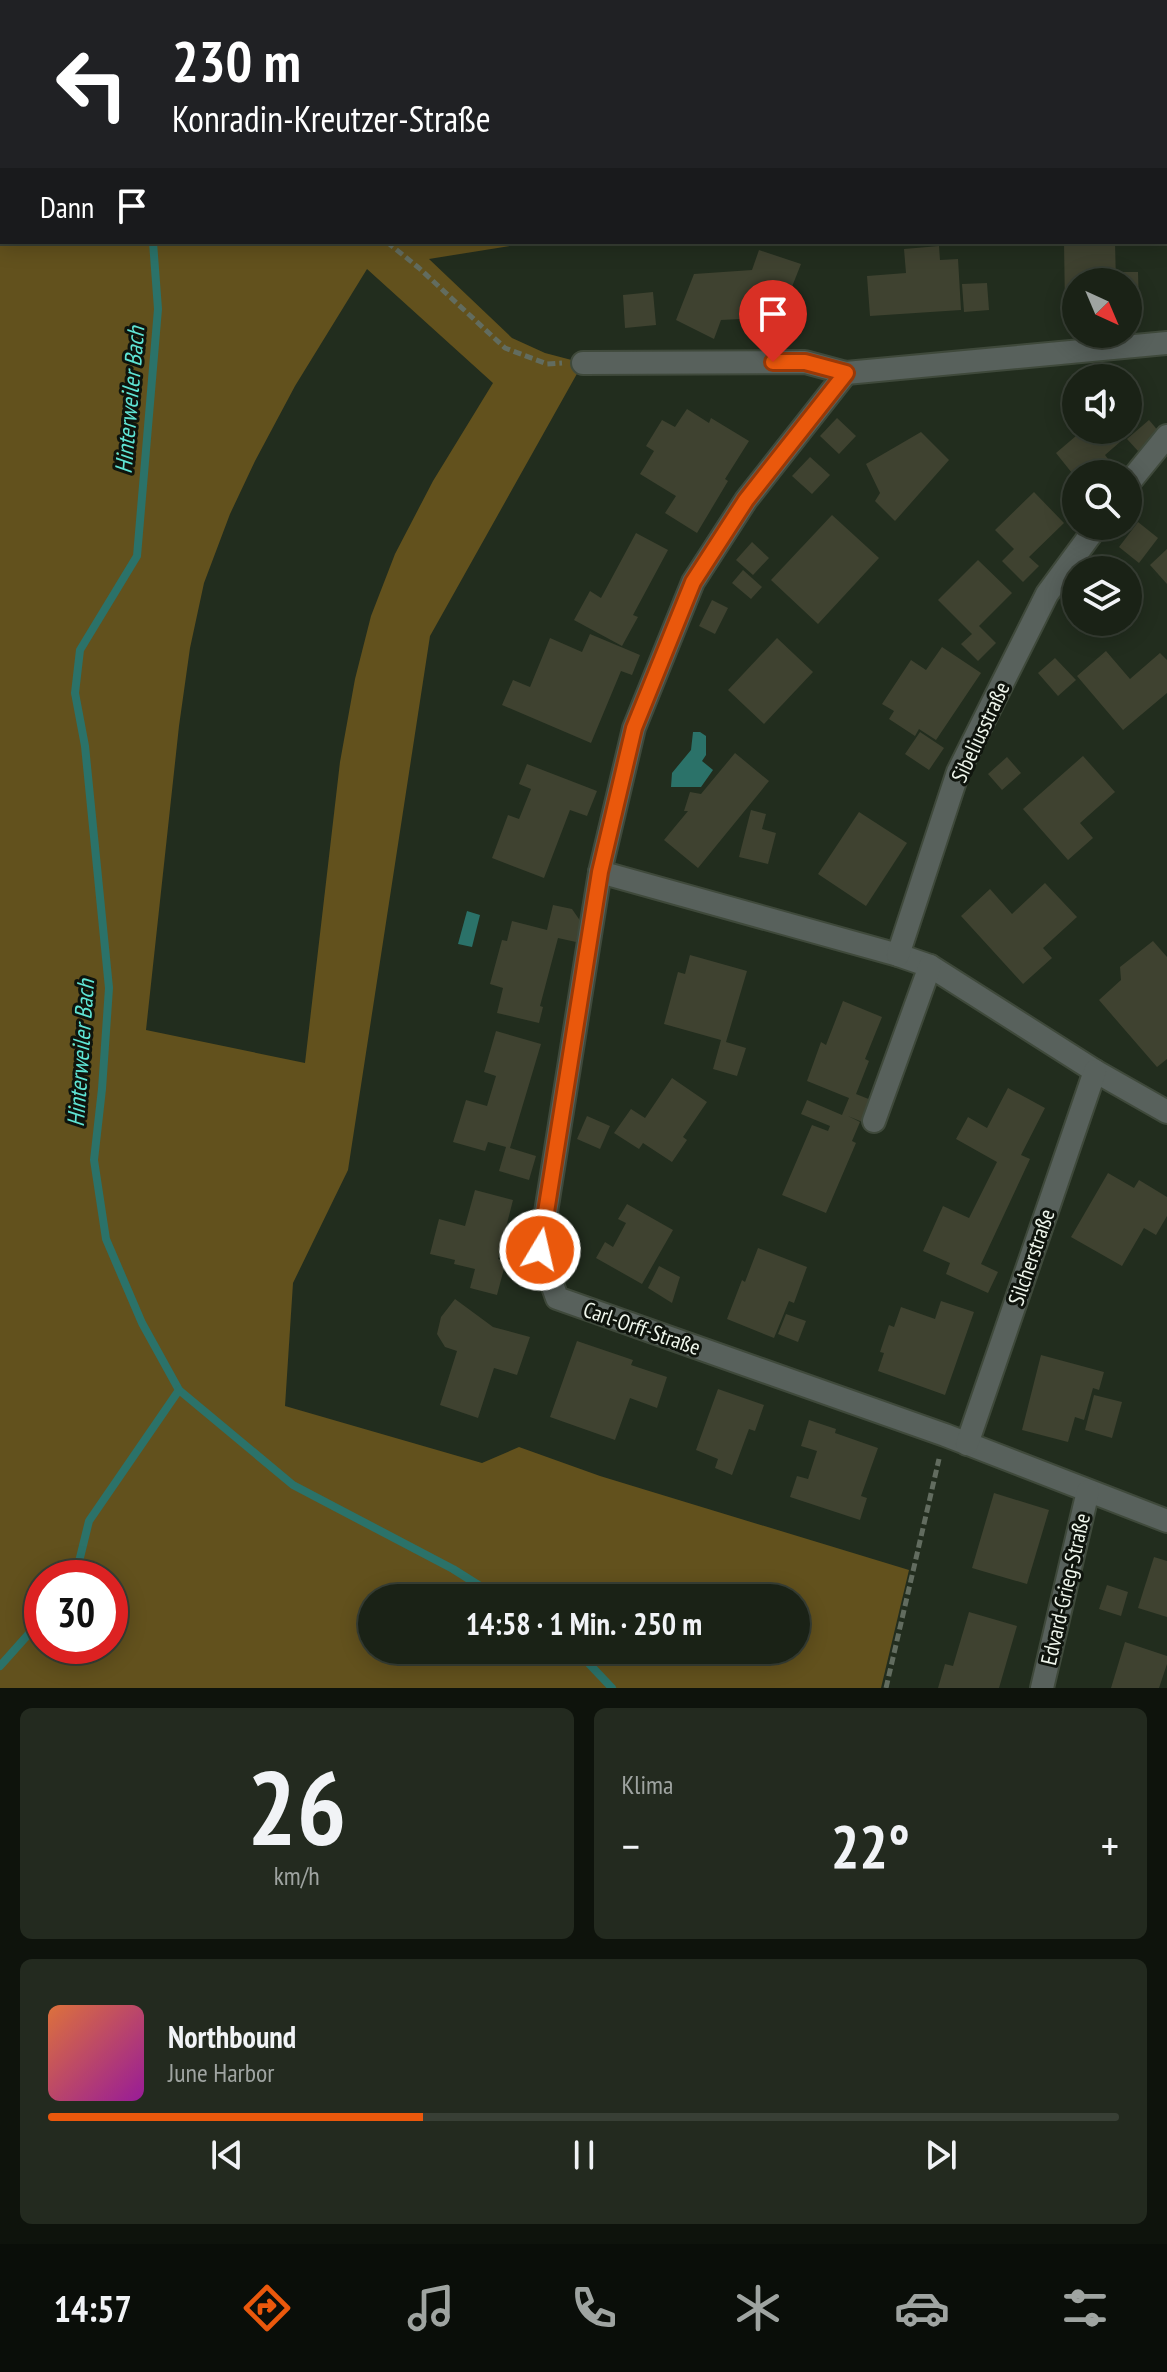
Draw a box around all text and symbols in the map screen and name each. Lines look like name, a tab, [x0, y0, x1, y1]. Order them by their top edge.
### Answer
text: 230 m	[172, 25, 301, 97]
icon: left	[40, 32, 144, 136]
text: Konradin-Kreutzer-Straße	[172, 95, 491, 142]
icon: arrive	[110, 184, 154, 228]
text: Dann	[40, 187, 94, 226]
north arrow	[1062, 268, 1142, 348]
map controls	[1062, 268, 1142, 636]
pin	[739, 280, 807, 362]
icon: arrive	[751, 292, 795, 336]
water label: Hinterweiler Bach	[108, 324, 152, 475]
button: sound	[1062, 364, 1142, 444]
button: search	[1062, 460, 1142, 540]
button: layers	[1062, 556, 1142, 636]
street label: Sibeliusstraße	[945, 677, 1015, 787]
water label: Hinterweiler Bach	[60, 977, 101, 1128]
street label: Silcherstraße	[1001, 1205, 1061, 1309]
position arrow	[498, 1208, 582, 1292]
street label: Carl-Orff-Straße	[580, 1295, 704, 1361]
street label: Edvard-Grieg-Straße	[1034, 1510, 1096, 1668]
speed limit sign: 30	[24, 1560, 128, 1664]
text: 14:58 · 1 Min. · 250 m	[466, 1604, 702, 1643]
text: 26	[247, 1739, 346, 1874]
text: Klima	[622, 1768, 673, 1801]
text: 22°	[831, 1807, 910, 1885]
text: −	[622, 1817, 640, 1874]
text: +	[1101, 1817, 1119, 1874]
text: km/h	[274, 1859, 320, 1892]
text: Northbound	[168, 2017, 296, 2056]
text: June Harbor	[168, 2056, 274, 2089]
icon: previous	[205, 2133, 249, 2177]
icon: pause	[562, 2133, 606, 2177]
icon: next	[919, 2133, 963, 2177]
icon: directions	[239, 2280, 295, 2336]
icon: music	[403, 2280, 459, 2336]
icon: phone	[566, 2280, 622, 2336]
icon: climate	[730, 2280, 786, 2336]
icon: car	[894, 2280, 950, 2336]
icon: filters	[1057, 2280, 1113, 2336]
text: 14:57	[54, 2285, 132, 2332]

